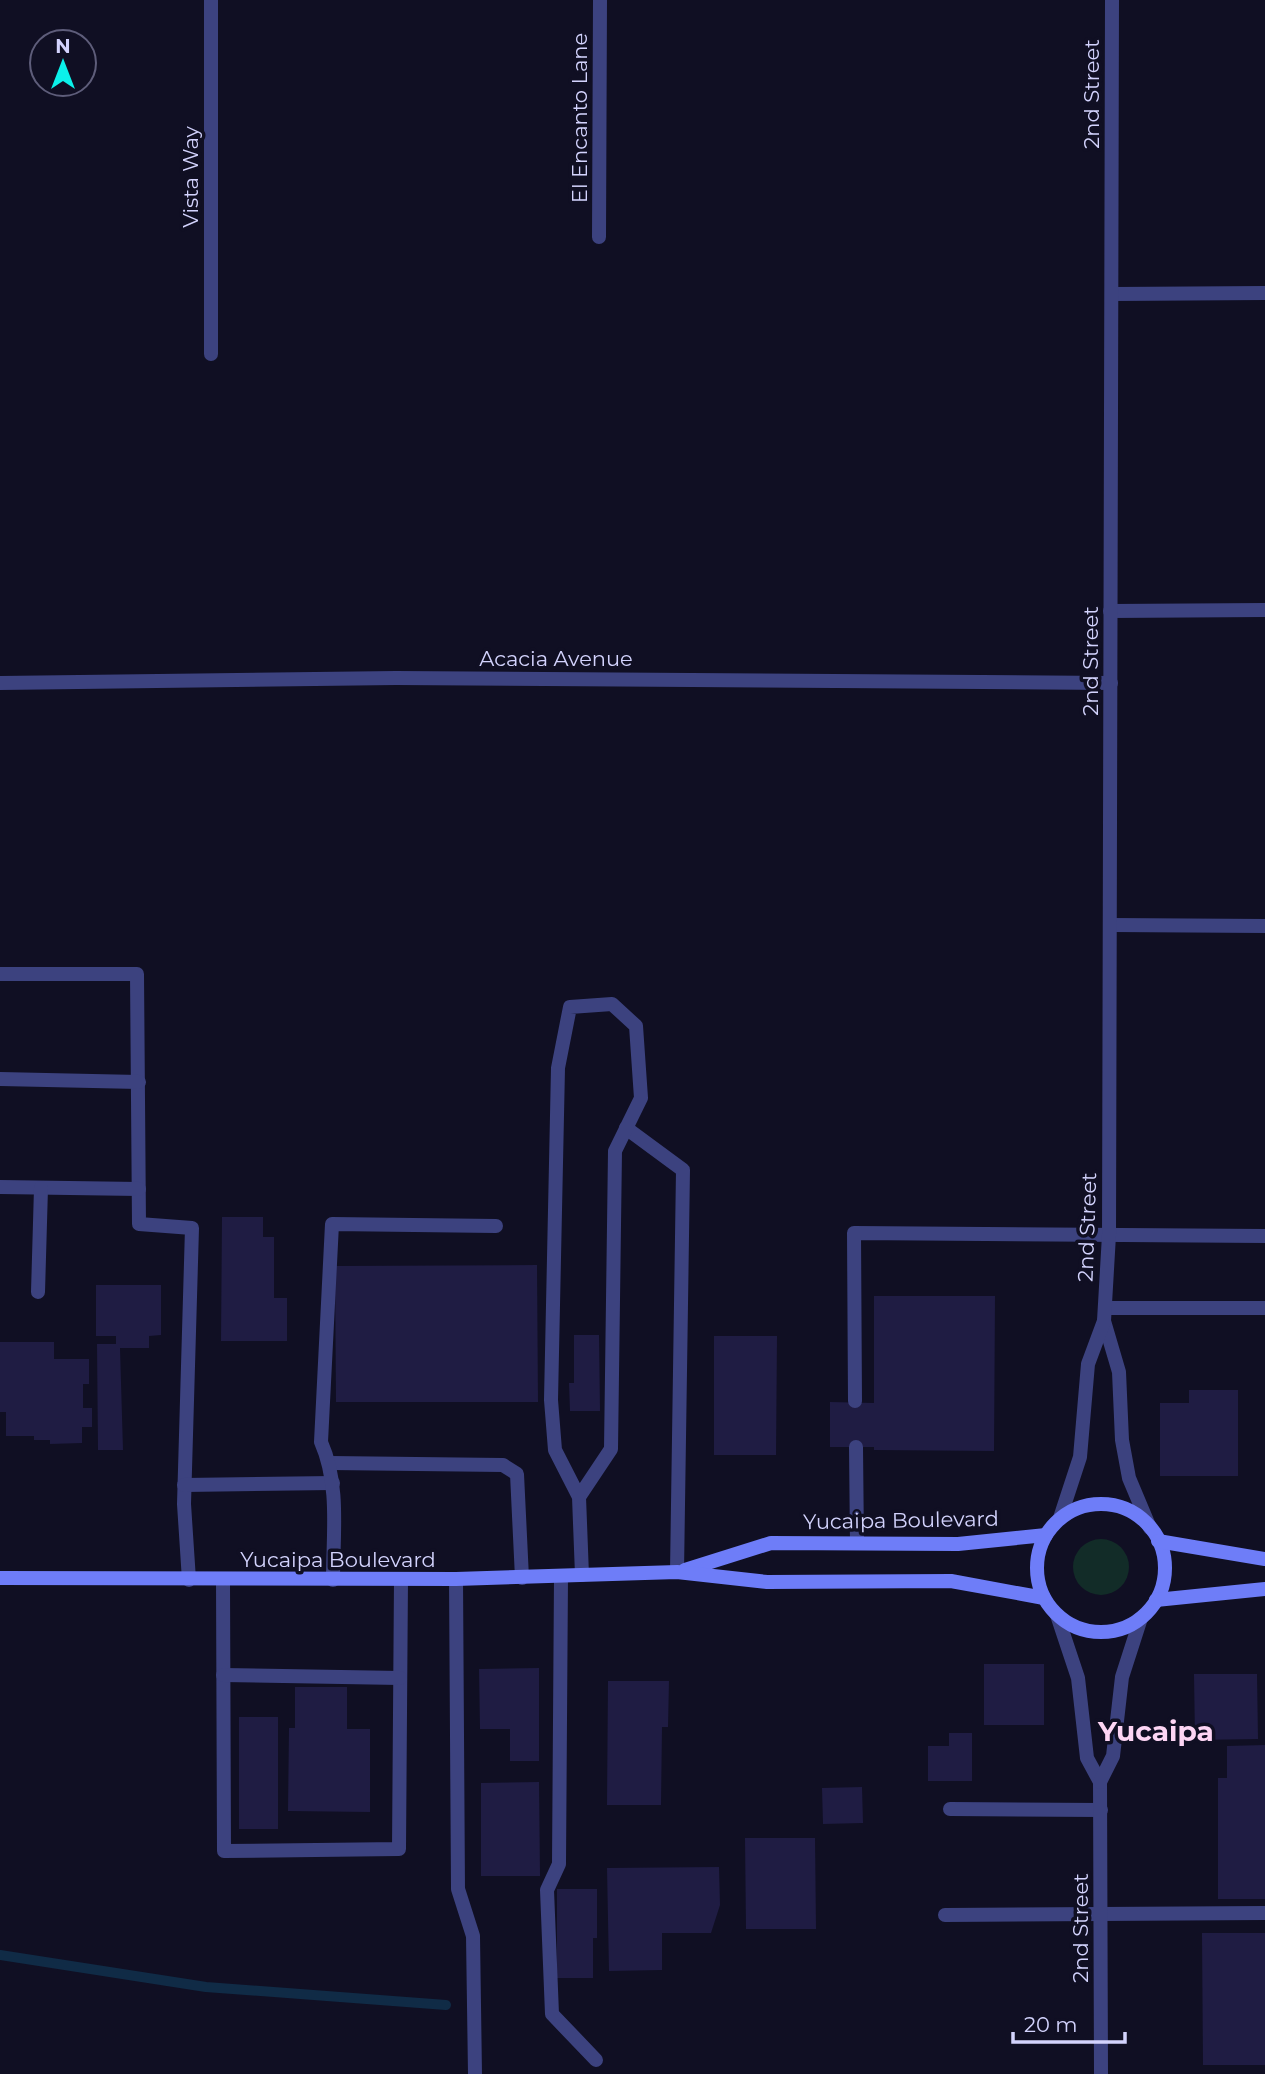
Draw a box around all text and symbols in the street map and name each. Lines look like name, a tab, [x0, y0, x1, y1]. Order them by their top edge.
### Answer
north arrow	[28, 28, 98, 98]
street label: El Encanto Lane	[567, 33, 592, 203]
text: N	[55, 35, 71, 58]
street label: 2nd Street	[1079, 39, 1104, 149]
street label: Vista Way	[178, 126, 203, 228]
street label: 2nd Street	[1078, 606, 1103, 716]
street label: Acacia Avenue	[479, 646, 633, 671]
street label: 2nd Street	[1073, 1172, 1101, 1282]
street label: Yucaipa Boulevard	[803, 1506, 999, 1534]
street label: Yucaipa Boulevard	[240, 1547, 436, 1572]
district label: Yucaipa	[1097, 1714, 1214, 1748]
street label: 2nd Street	[1068, 1873, 1093, 1983]
scale bar	[1013, 2000, 1125, 2044]
text: 20 m	[1024, 2012, 1078, 2037]

